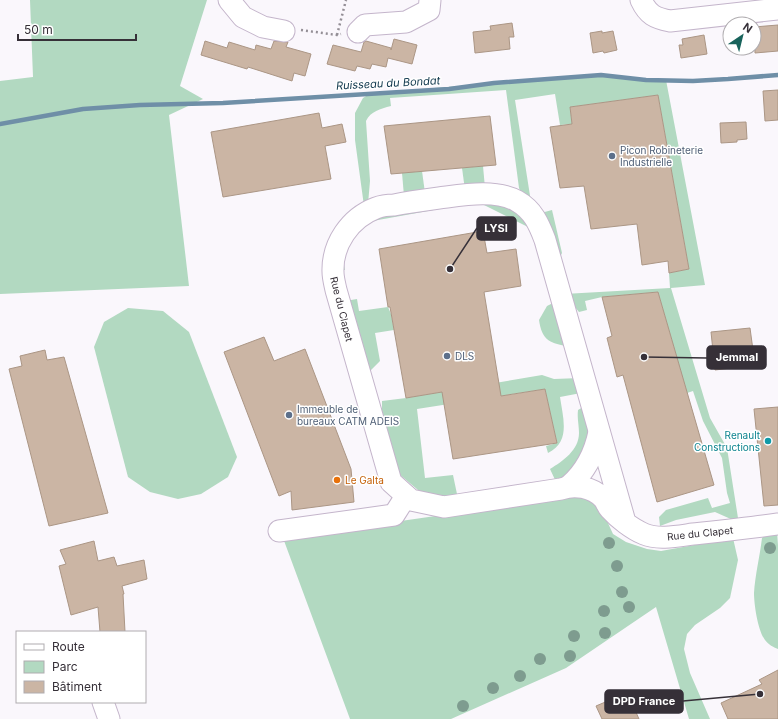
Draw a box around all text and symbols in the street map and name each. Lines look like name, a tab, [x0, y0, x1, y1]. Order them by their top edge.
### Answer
scale bar	[18, 16, 136, 42]
north arrow	[722, 16, 762, 56]
text: N	[740, 20, 755, 36]
text: 50 m	[24, 22, 53, 37]
water label: Ruisseau du Bondat	[336, 73, 441, 93]
place label: Picon Robineterie Industrielle	[620, 144, 703, 168]
marker: Picon Robineterie Industrielle	[607, 151, 617, 161]
callout: LYSI	[477, 217, 516, 240]
text: LYSI	[484, 221, 508, 235]
street label: Rue du Clapet	[328, 275, 356, 343]
callout: Jemmal	[707, 346, 766, 369]
place label: DLS	[455, 350, 474, 362]
text: Jemmal	[716, 350, 758, 364]
marker: DLS	[442, 351, 452, 361]
place label: Immeuble de bureaux CATM ADEIS	[297, 403, 399, 427]
marker: Immeuble de bureaux CATM ADEIS	[284, 410, 294, 420]
place label: Renault Constructions	[694, 429, 761, 453]
marker: Renault Constructions	[763, 436, 773, 446]
place label: Le Galta	[345, 474, 384, 486]
marker: Le Galta	[332, 475, 342, 485]
street label: Rue du Clapet	[666, 523, 734, 542]
legend	[16, 631, 146, 703]
text: Route	[52, 639, 85, 654]
text: Parc	[52, 659, 78, 674]
text: Bâtiment	[52, 679, 102, 694]
callout: DPD France	[605, 690, 683, 713]
text: DPD France	[613, 694, 676, 708]

